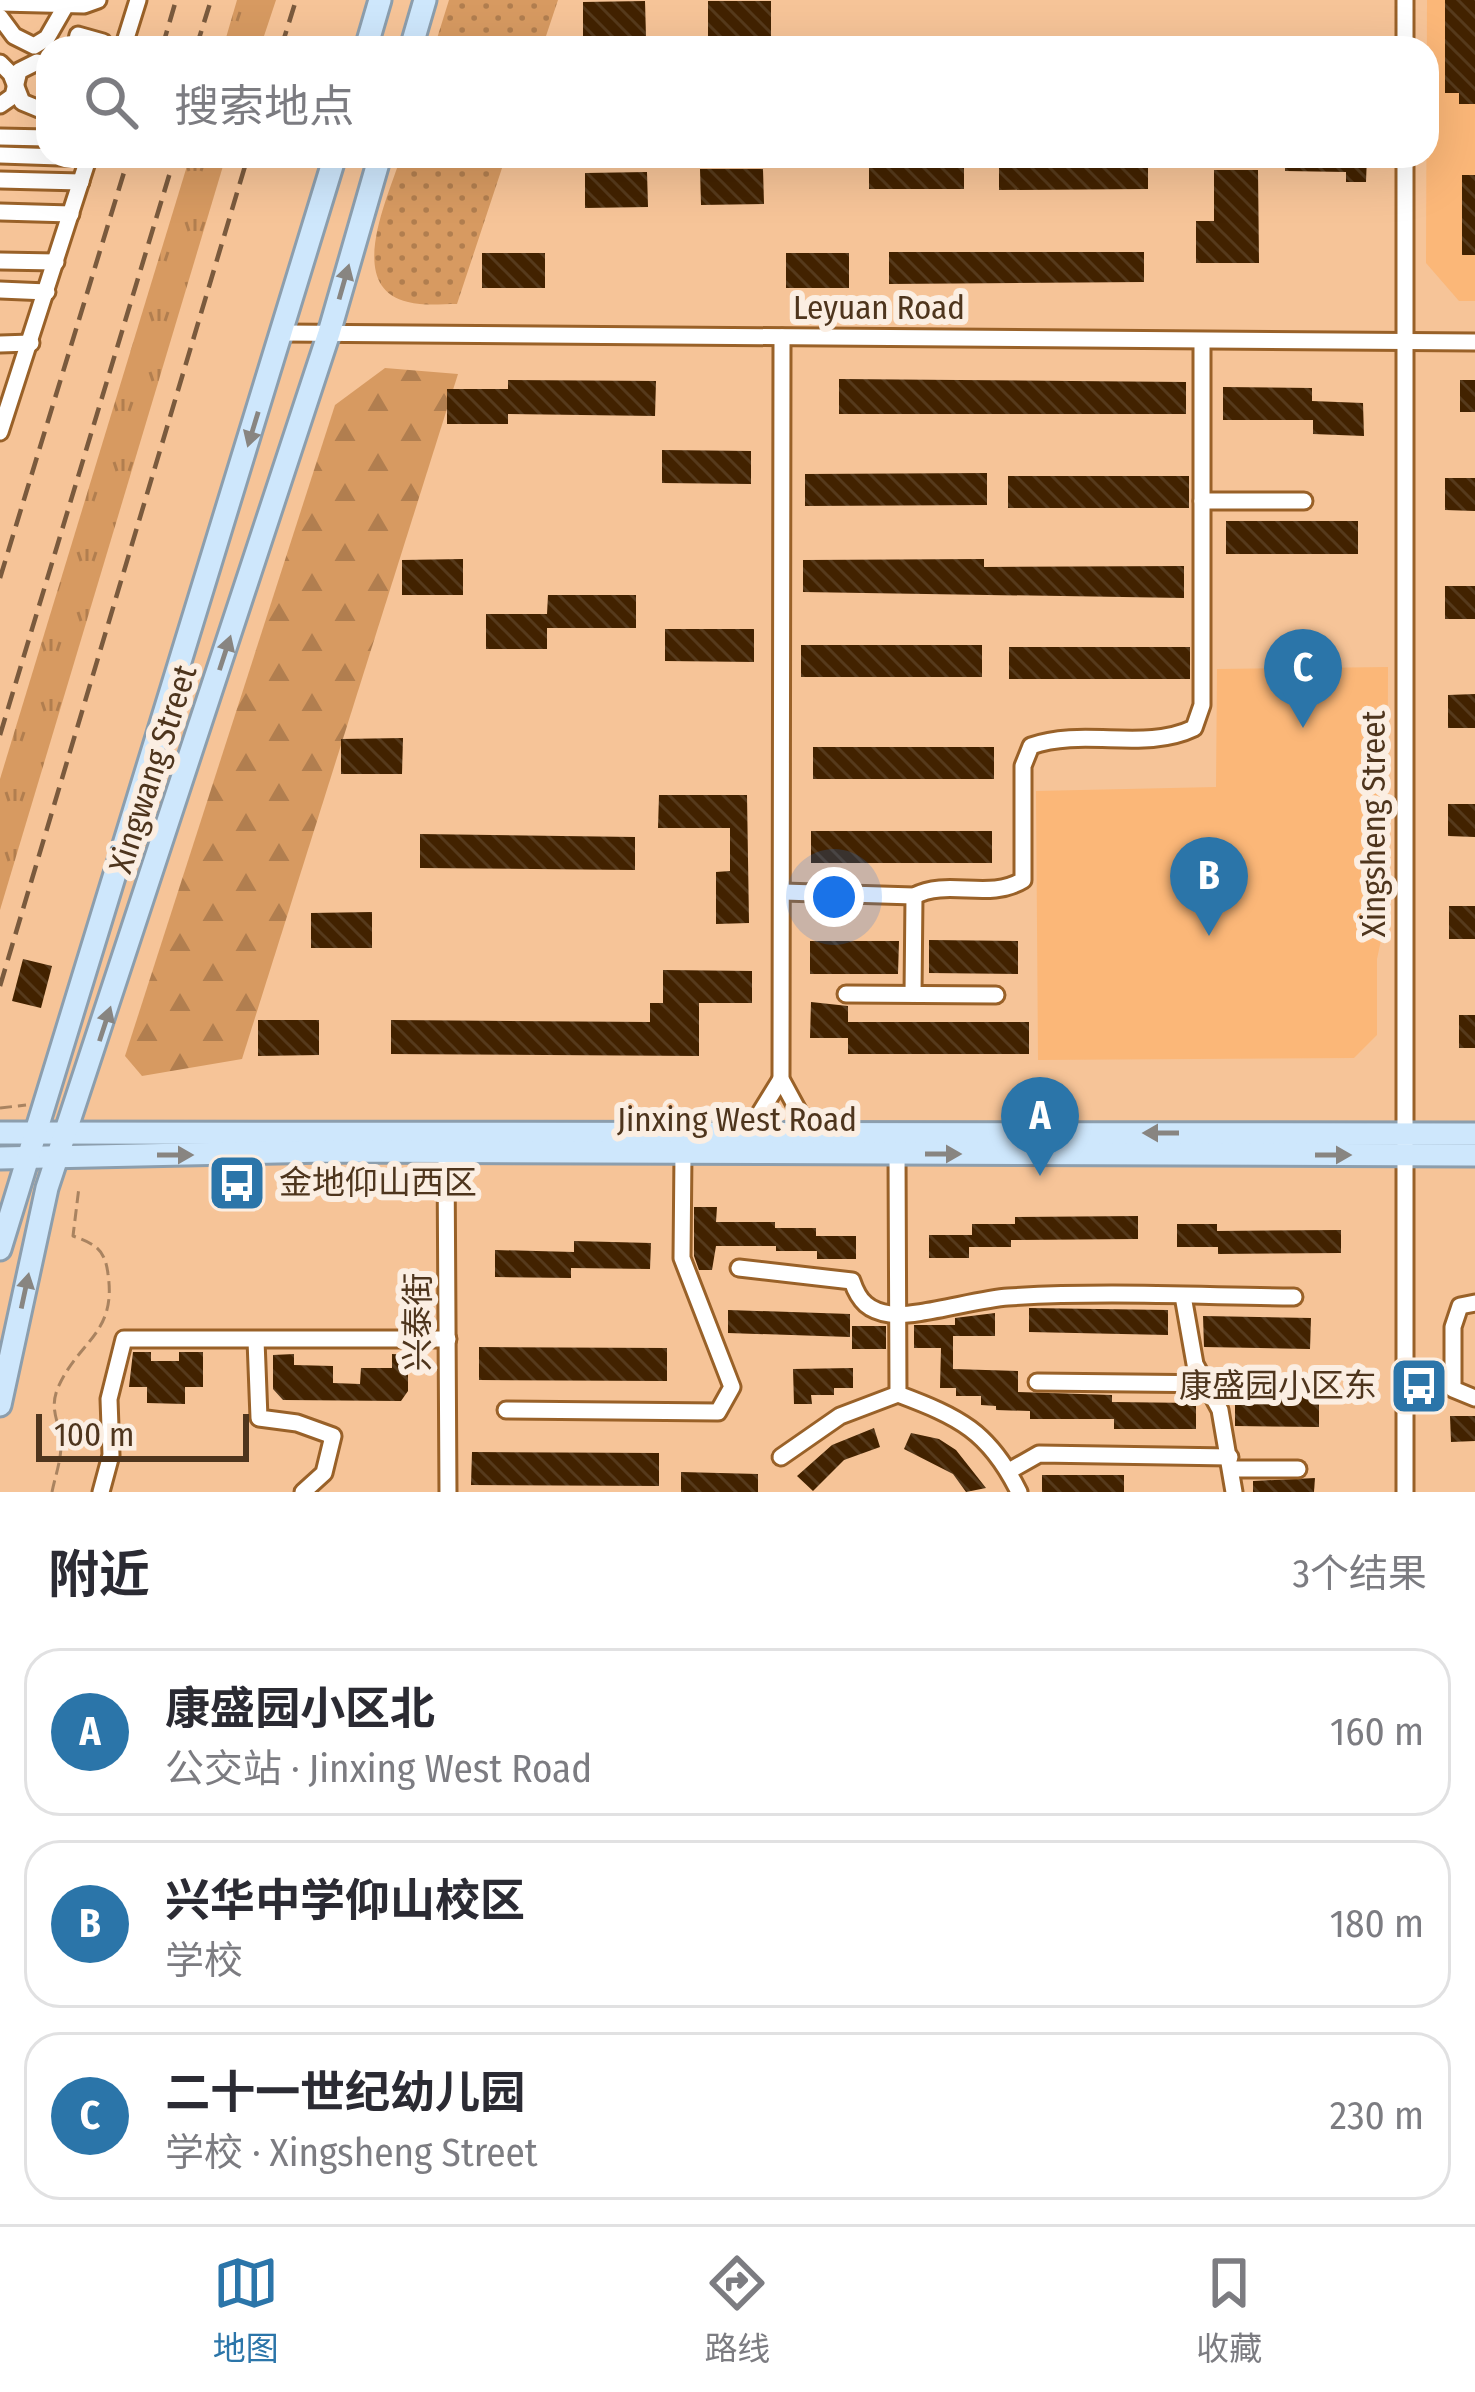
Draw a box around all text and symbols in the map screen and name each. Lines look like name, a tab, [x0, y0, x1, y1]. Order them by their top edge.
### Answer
search box	[36, 36, 1439, 168]
icon: search	[78, 69, 144, 135]
text: 搜索地点	[174, 80, 354, 134]
one-way arrow	[336, 263, 354, 300]
street label: Leyuan Road	[793, 288, 965, 328]
one-way arrow	[243, 411, 261, 448]
pin: C	[1264, 629, 1342, 728]
one-way arrow	[217, 634, 236, 671]
street label: Xingwang Street	[101, 660, 206, 878]
street label: Xingsheng Street	[1354, 710, 1394, 937]
pin: B	[1170, 837, 1248, 936]
your location	[804, 867, 864, 927]
one-way arrow	[97, 1005, 116, 1042]
pin: A	[1001, 1077, 1079, 1176]
street label: Jinxing West Road	[617, 1100, 857, 1140]
one-way arrow	[1141, 1123, 1179, 1143]
one-way arrow	[925, 1144, 963, 1164]
one-way arrow	[157, 1145, 195, 1165]
one-way arrow	[1315, 1146, 1353, 1165]
bus stop icon: 金地仰山西区	[206, 1152, 268, 1214]
place label: 金地仰山西区	[279, 1163, 477, 1203]
one-way arrow	[17, 1271, 36, 1309]
street label: 兴泰街	[398, 1273, 438, 1372]
bus stop icon: 康盛园小区东	[1388, 1355, 1450, 1417]
place label: 康盛园小区东	[1179, 1366, 1377, 1406]
scale bar	[36, 1408, 249, 1461]
text: 100 m	[54, 1415, 134, 1455]
text: 附近	[48, 1544, 150, 1606]
text: 3个结果	[1292, 1551, 1427, 1597]
text: 康盛园小区北	[165, 1682, 435, 1736]
text: A	[79, 1709, 101, 1755]
text: 160 m	[1330, 1709, 1424, 1755]
text: 公交站 · Jinxing West Road	[165, 1746, 592, 1792]
text: 兴华中学仰山校区	[165, 1874, 525, 1928]
text: B	[79, 1901, 101, 1947]
text: 180 m	[1330, 1901, 1424, 1947]
text: 学校	[165, 1938, 243, 1984]
text: 二十一世纪幼儿园	[165, 2066, 525, 2120]
text: C	[80, 2093, 100, 2139]
text: 230 m	[1330, 2093, 1424, 2139]
text: 学校 · Xingsheng Street	[165, 2130, 538, 2176]
tab: 地图	[213, 2250, 279, 2370]
tab: 路线	[704, 2250, 770, 2370]
tab: 收藏	[1196, 2250, 1262, 2370]

